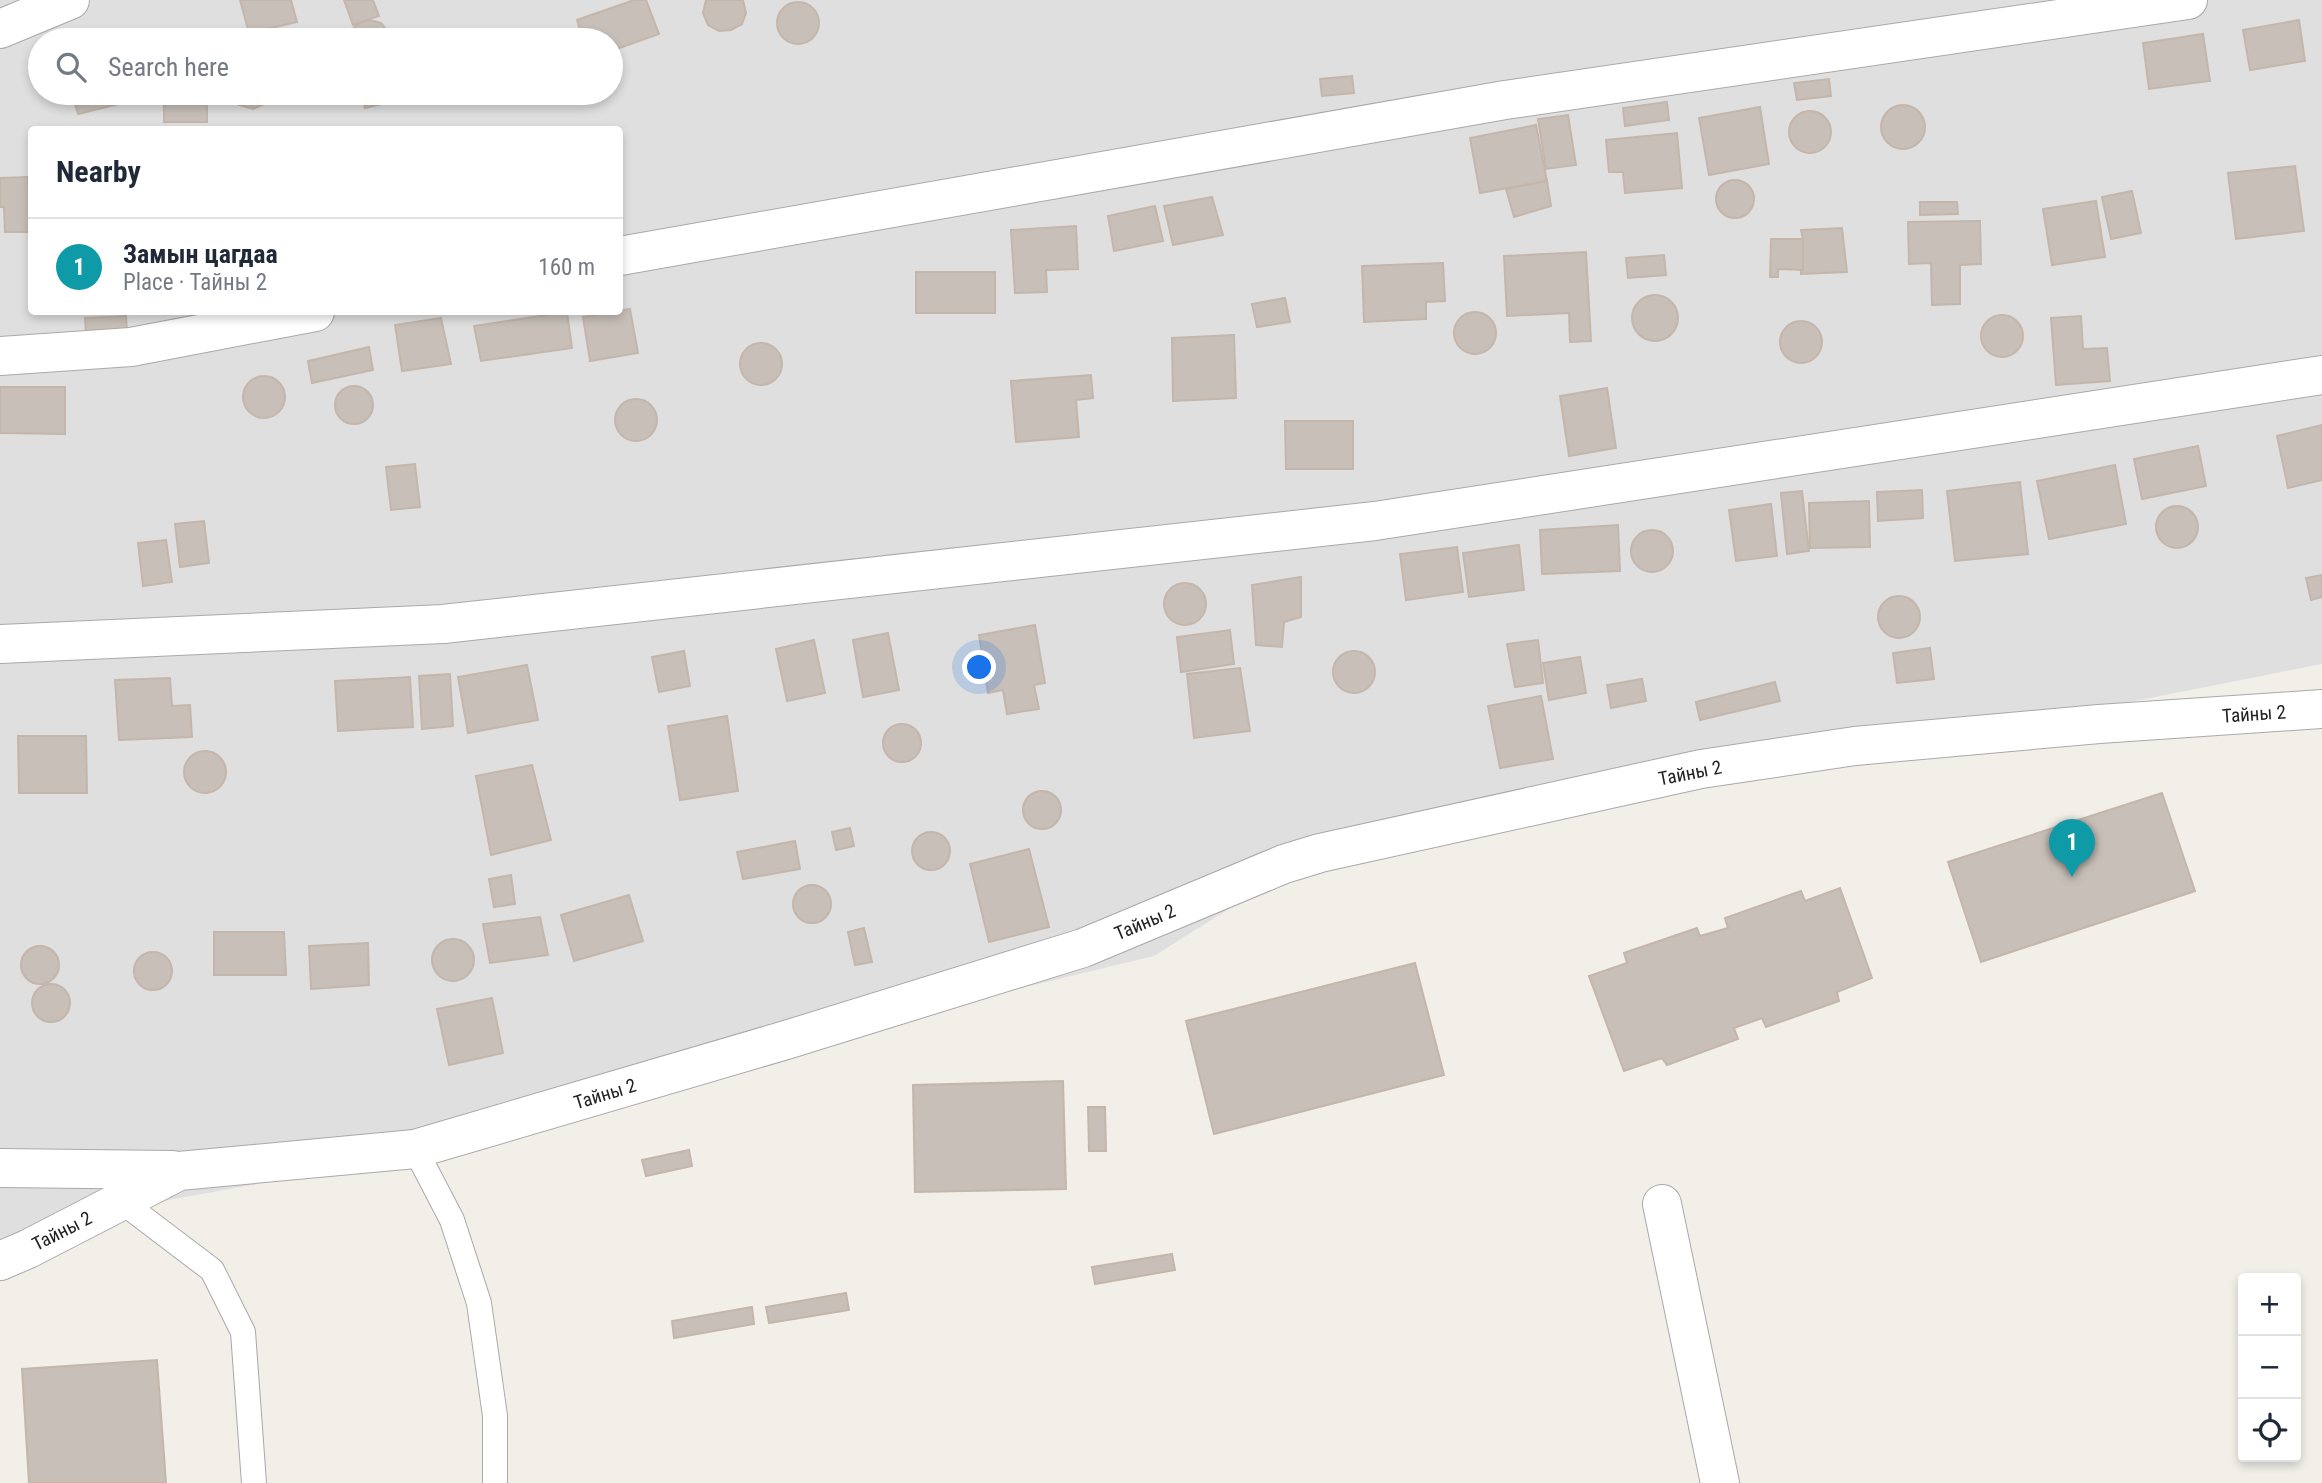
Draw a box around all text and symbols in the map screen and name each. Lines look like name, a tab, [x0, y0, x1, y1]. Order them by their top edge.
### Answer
search box	[28, 28, 623, 105]
icon: search	[52, 48, 90, 86]
text: Search here	[108, 52, 229, 82]
text: Nearby	[56, 154, 141, 189]
text: Замын цагдаа	[123, 239, 278, 269]
text: 1	[73, 254, 85, 281]
text: 160 m	[538, 254, 595, 281]
text: Place · Тайны 2	[123, 269, 267, 296]
your location	[962, 650, 996, 684]
street label: Тайны 2	[2221, 700, 2287, 728]
street label: Тайны 2	[1656, 756, 1724, 790]
pin: 1	[2049, 819, 2095, 877]
street label: Тайны 2	[1111, 899, 1179, 945]
street label: Тайны 2	[571, 1074, 639, 1114]
street label: Тайны 2	[28, 1206, 96, 1256]
map controls	[2238, 1273, 2301, 1462]
button: +	[2238, 1273, 2301, 1336]
button: −	[2238, 1336, 2301, 1399]
button: locate	[2238, 1399, 2301, 1462]

